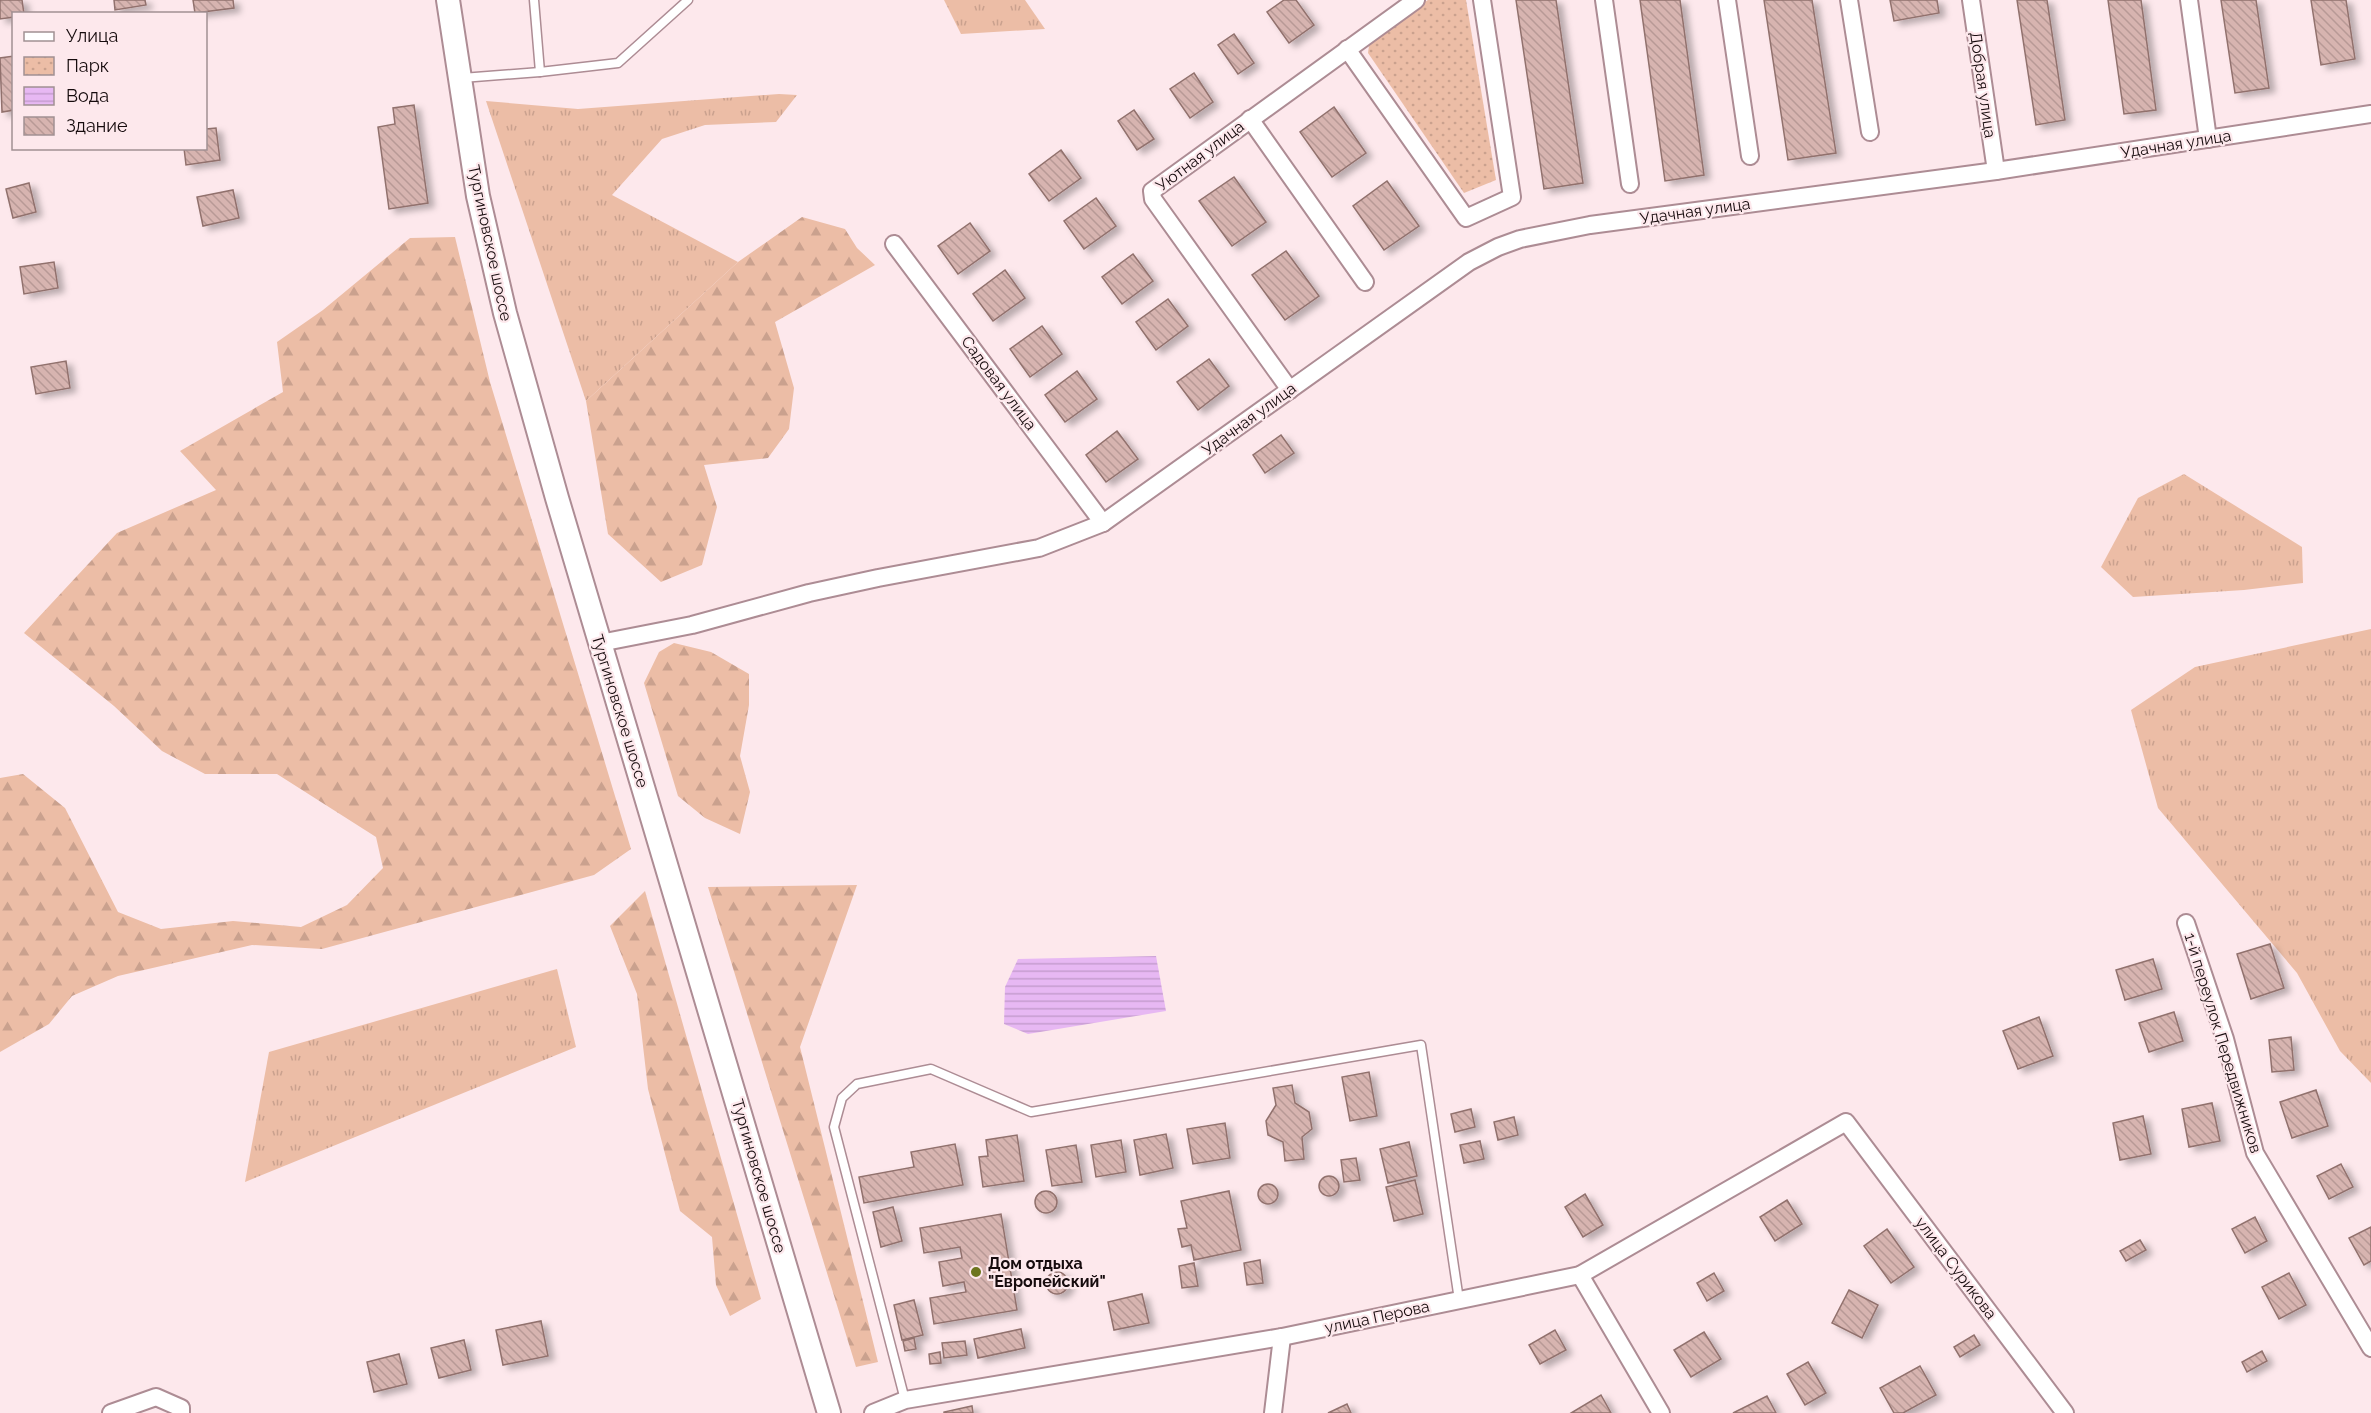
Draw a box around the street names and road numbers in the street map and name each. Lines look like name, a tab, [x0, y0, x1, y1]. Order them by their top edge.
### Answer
street label: Добрая улица	[1966, 31, 2000, 139]
street label: Уютная улица	[1152, 117, 1248, 195]
street label: Удачная улица	[2120, 126, 2232, 162]
street label: Тургиновское шоссе	[464, 163, 516, 323]
street label: Удачная улица	[1639, 194, 1751, 228]
street label: Садовая улица	[957, 332, 1041, 434]
street label: Удачная улица	[1198, 379, 1300, 459]
street label: Тургиновское шоссе	[588, 632, 652, 790]
street label: 1-й переулок Передвижников	[2180, 931, 2266, 1155]
street label: Тургиновское шоссе	[728, 1097, 790, 1255]
street label: улица Сурикова	[1911, 1213, 2001, 1323]
street label: улица Перова	[1323, 1297, 1431, 1337]

